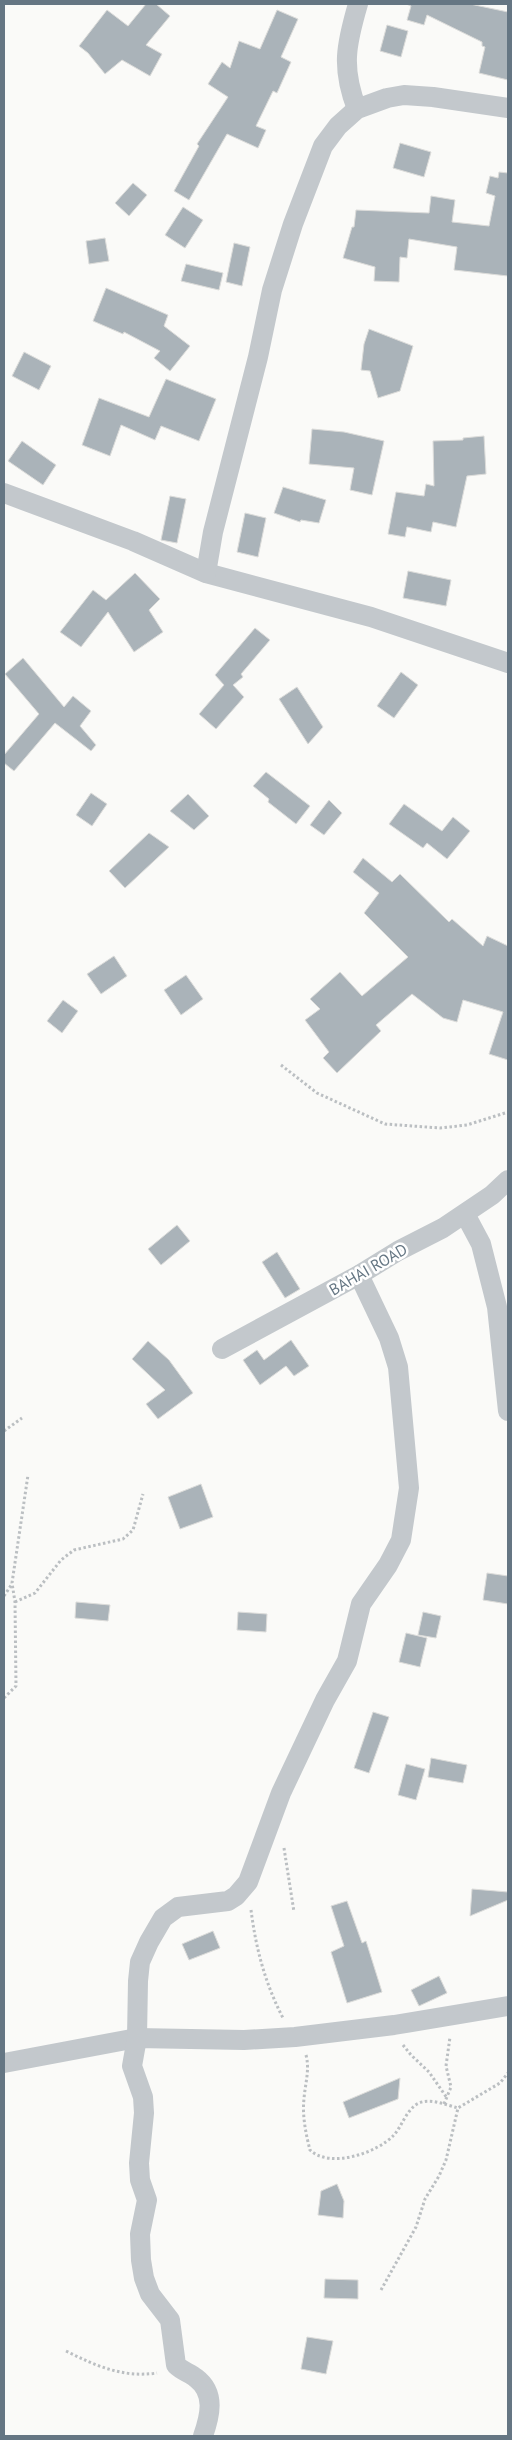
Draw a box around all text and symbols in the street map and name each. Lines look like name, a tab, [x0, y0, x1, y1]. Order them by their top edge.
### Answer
street label: BAHAI ROAD	[325, 1239, 411, 1299]

